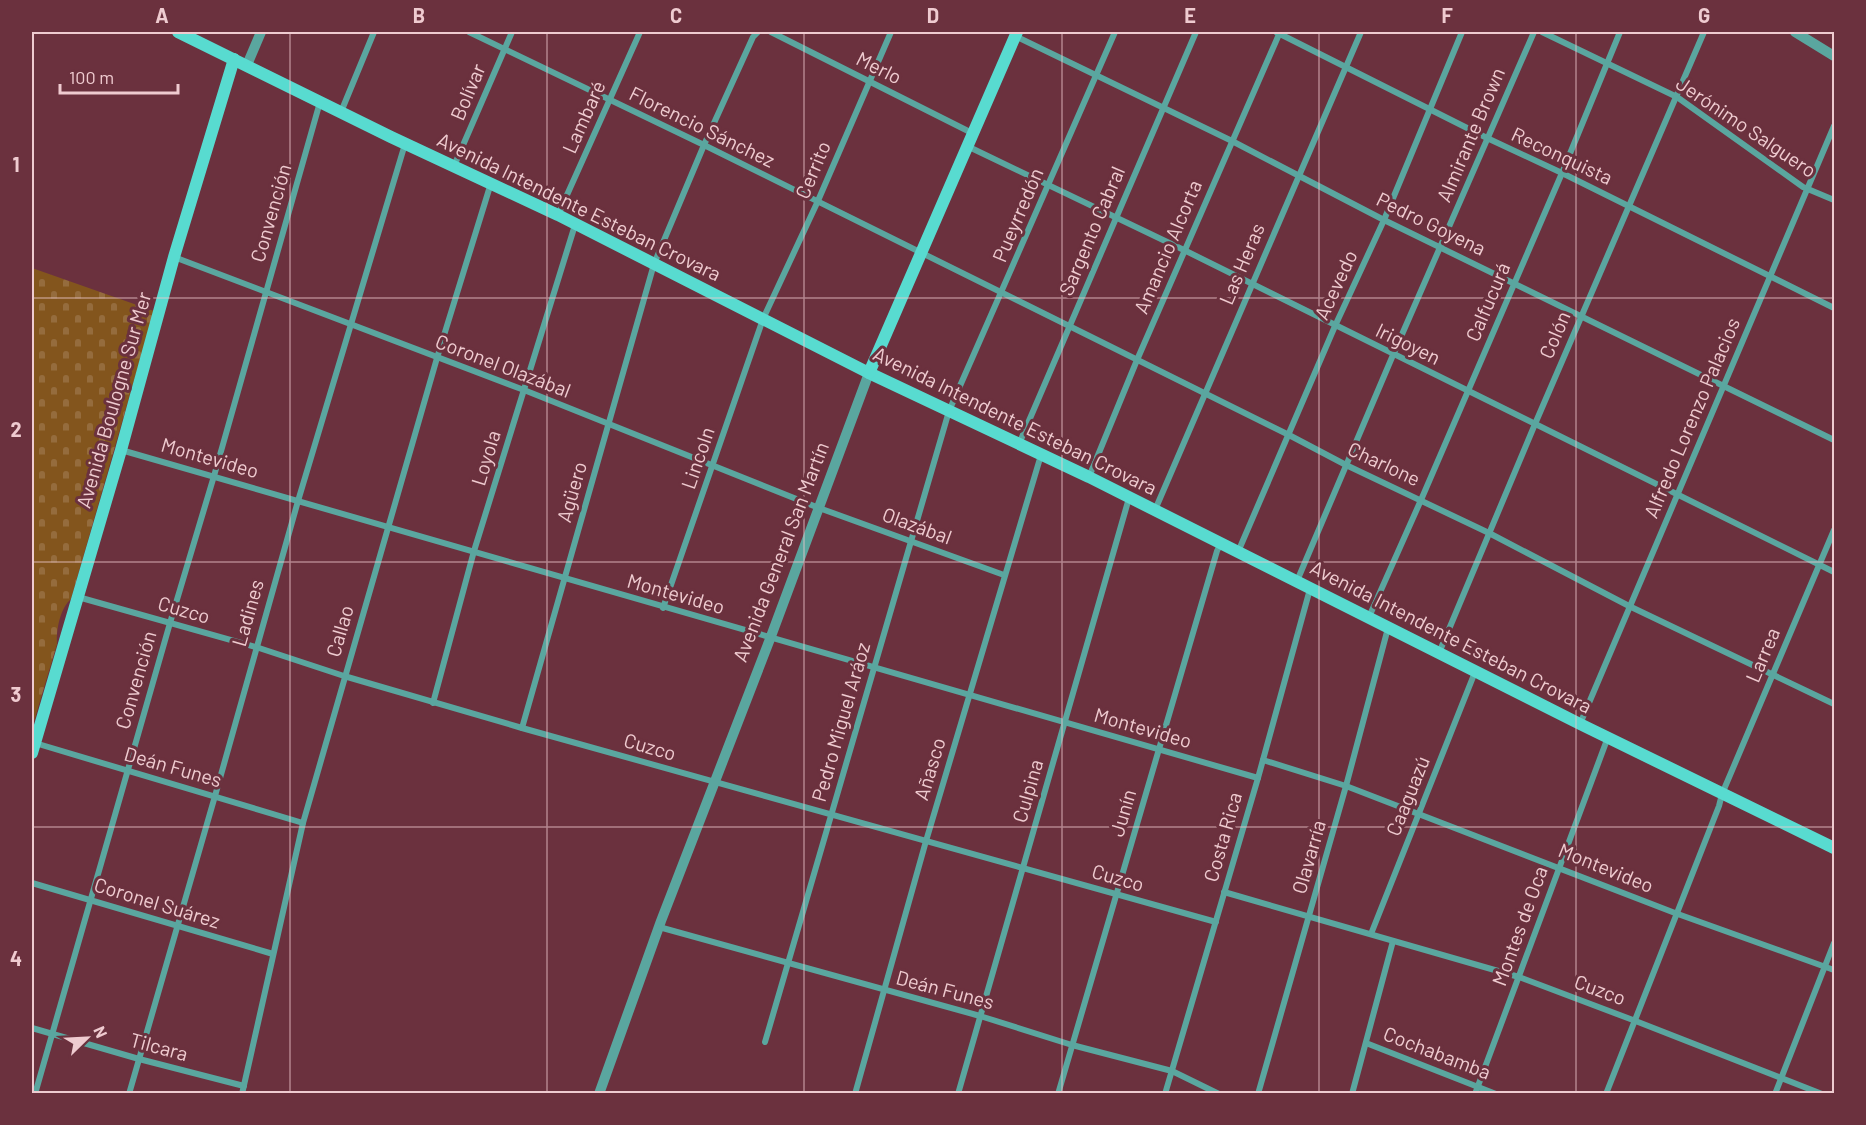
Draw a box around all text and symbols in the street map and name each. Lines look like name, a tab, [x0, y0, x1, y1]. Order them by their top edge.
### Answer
text: A	[155, 3, 169, 27]
text: B	[413, 3, 425, 27]
text: C	[670, 3, 682, 27]
text: D	[927, 3, 939, 27]
text: E	[1184, 3, 1196, 27]
text: F	[1441, 3, 1453, 27]
text: G	[1698, 3, 1710, 27]
street label: Merlo	[853, 46, 906, 89]
scale bar	[60, 57, 178, 95]
street label: Bolívar	[444, 60, 490, 123]
street label: Almirante Brown	[1431, 64, 1509, 205]
text: 100 m	[69, 66, 114, 88]
street label: Jerónimo Salguero	[1672, 70, 1821, 182]
street label: Lambaré	[556, 76, 610, 157]
street label: Florencio Sánchez	[626, 81, 779, 172]
street label: Reconquista	[1508, 121, 1617, 189]
street label: Avenida Intendente Esteban Crovara	[434, 127, 725, 285]
street label: Cerrito	[789, 137, 835, 202]
text: 1	[12, 152, 20, 176]
street label: Convención	[245, 161, 296, 265]
street label: Sargento Cabral	[1053, 162, 1129, 299]
street label: Pueyrredón	[987, 164, 1048, 265]
street label: Amancio Alcorta	[1128, 176, 1206, 317]
street label: Pedro Goyena	[1373, 186, 1490, 260]
street label: Las Heras	[1213, 219, 1269, 308]
street label: Acevedo	[1309, 246, 1362, 323]
street label: Calfucurá	[1460, 259, 1514, 345]
street label: Avenida Boulogne Sur Mer	[71, 289, 155, 511]
street label: Colón	[1533, 307, 1575, 362]
street label: Alfredo Lorenzo Palacios	[1638, 314, 1744, 521]
street label: Irigoyen	[1372, 317, 1445, 369]
street label: Coronel Olazábal	[432, 328, 574, 402]
street label: Avenida Intendente Esteban Crovara	[870, 341, 1161, 499]
text: 2	[10, 417, 22, 441]
street label: Lincoln	[675, 424, 719, 492]
street label: Loyola	[465, 427, 505, 488]
street label: Montevideo	[159, 432, 262, 482]
street label: Charlone	[1344, 436, 1424, 490]
street label: Avenida General San Martín	[727, 438, 833, 665]
street label: Agüero	[551, 459, 591, 525]
street label: Olazábal	[879, 501, 955, 549]
street label: Avenida Intendente Esteban Crovara	[1307, 554, 1596, 718]
street label: Montevideo	[625, 568, 728, 618]
street label: Ladines	[226, 577, 268, 649]
street label: Cuzco	[155, 590, 213, 628]
street label: Callao	[320, 602, 358, 659]
street label: Larrea	[1740, 624, 1784, 685]
street label: Convención	[110, 628, 161, 732]
street label: Pedro Miguel Aráoz	[806, 639, 874, 804]
text: 3	[11, 682, 21, 706]
street label: Montevideo	[1092, 702, 1195, 752]
street label: Cuzco	[621, 727, 679, 765]
street label: Añasco	[908, 735, 950, 803]
street label: Deán Funes	[122, 741, 225, 791]
street label: Caaguazú	[1380, 752, 1434, 839]
street label: Culpina	[1007, 756, 1047, 825]
street label: Junín	[1104, 786, 1140, 839]
street label: Costa Rica	[1198, 789, 1246, 884]
street label: Olavarría	[1286, 817, 1330, 896]
street label: Montevideo	[1555, 837, 1657, 897]
street label: Cuzco	[1089, 858, 1147, 896]
street label: Montes de Oca	[1486, 862, 1552, 989]
street label: Coronel Suárez	[91, 872, 223, 933]
text: 4	[10, 946, 22, 970]
street label: Deán Funes	[894, 964, 997, 1014]
street label: Cuzco	[1571, 969, 1629, 1009]
north arrow	[57, 1008, 117, 1068]
street label: Cochabamba	[1380, 1021, 1495, 1084]
text: N	[90, 1023, 112, 1040]
street label: Tilcara	[128, 1027, 191, 1065]

